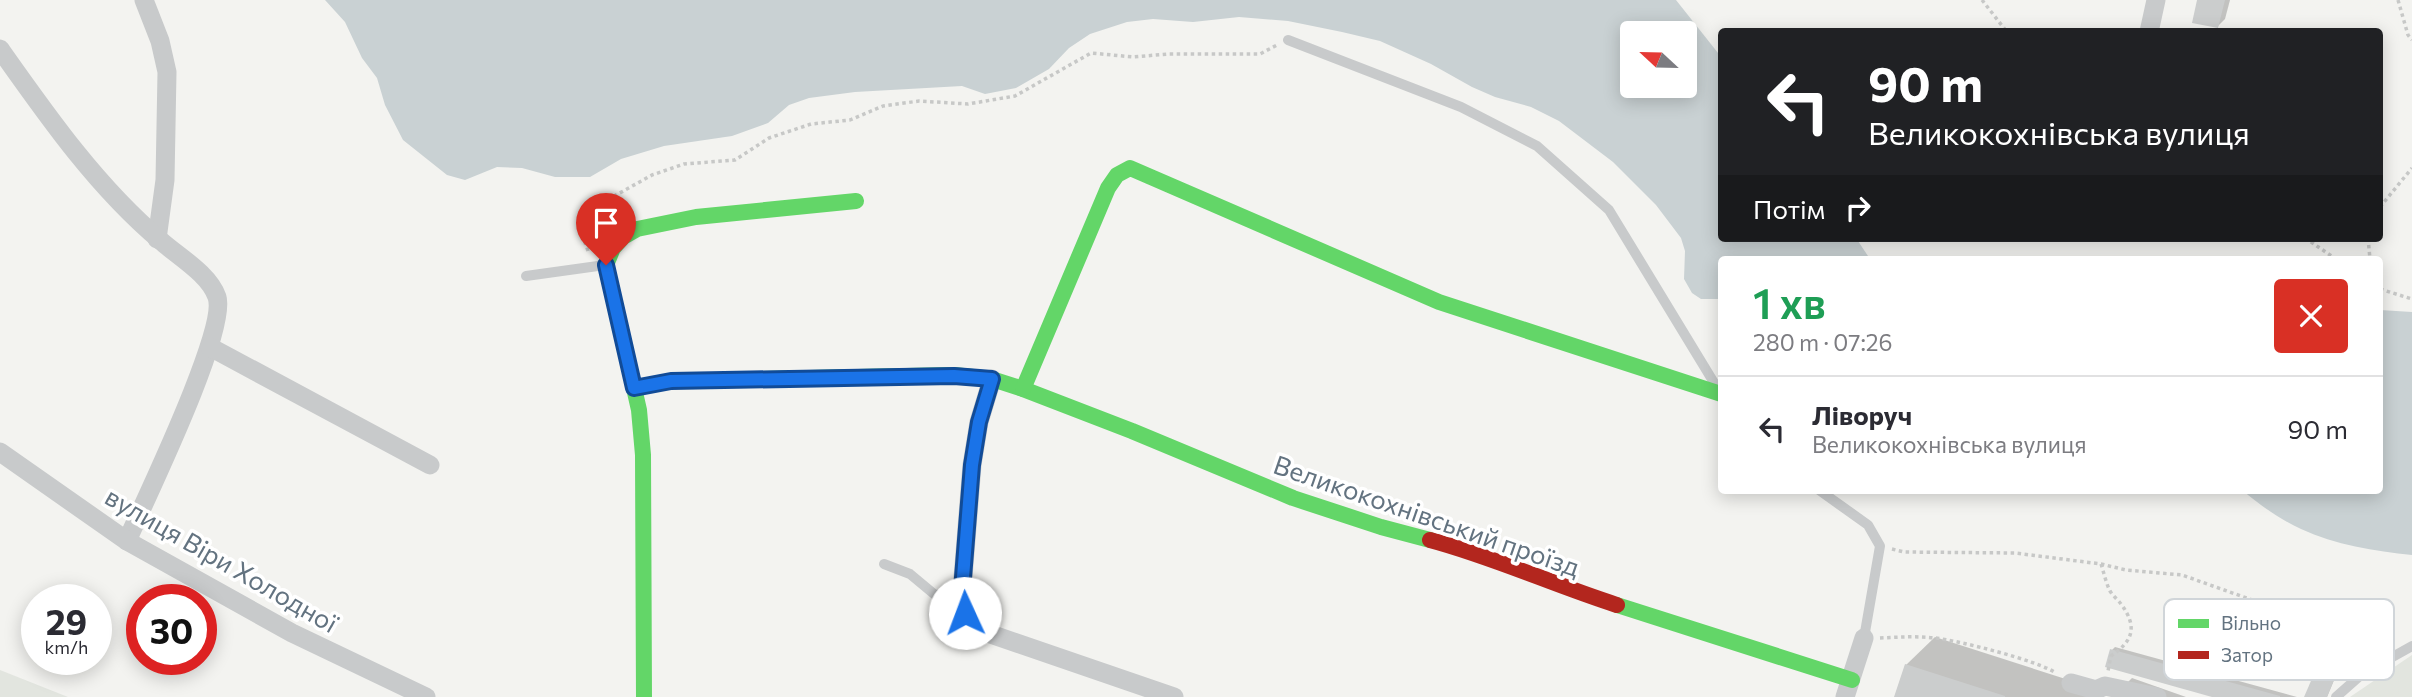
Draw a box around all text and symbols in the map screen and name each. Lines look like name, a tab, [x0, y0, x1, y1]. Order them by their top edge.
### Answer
north arrow	[1620, 21, 1698, 98]
map controls	[1620, 21, 1697, 98]
text: 90 m	[1868, 52, 1983, 112]
icon: left	[1753, 56, 1844, 147]
text: Великокохнівська вулиця	[1868, 112, 2250, 152]
icon: right	[1839, 189, 1877, 227]
pin	[576, 193, 636, 265]
text: Потім	[1753, 193, 1825, 224]
icon: arrive	[587, 204, 625, 242]
text: 1 хв	[1753, 276, 1826, 328]
button: close	[2274, 279, 2348, 353]
text: 280 m · 07:26	[1753, 328, 1893, 356]
text: Ліворуч	[1812, 399, 1912, 430]
icon: left	[1753, 410, 1791, 448]
text: 90 m	[2288, 413, 2348, 444]
text: Великокохнівська вулиця	[1812, 430, 2086, 458]
street label: Великокохнівський проїзд	[1270, 448, 1584, 582]
street label: вулиця Віри Холодної	[100, 480, 344, 638]
position arrow	[928, 576, 1002, 650]
speed limit sign: 30	[126, 584, 217, 675]
text: 29	[46, 599, 87, 642]
legend	[2164, 599, 2394, 680]
text: Вільно	[2221, 611, 2281, 634]
text: km/h	[45, 636, 88, 658]
text: Затор	[2221, 643, 2273, 666]

